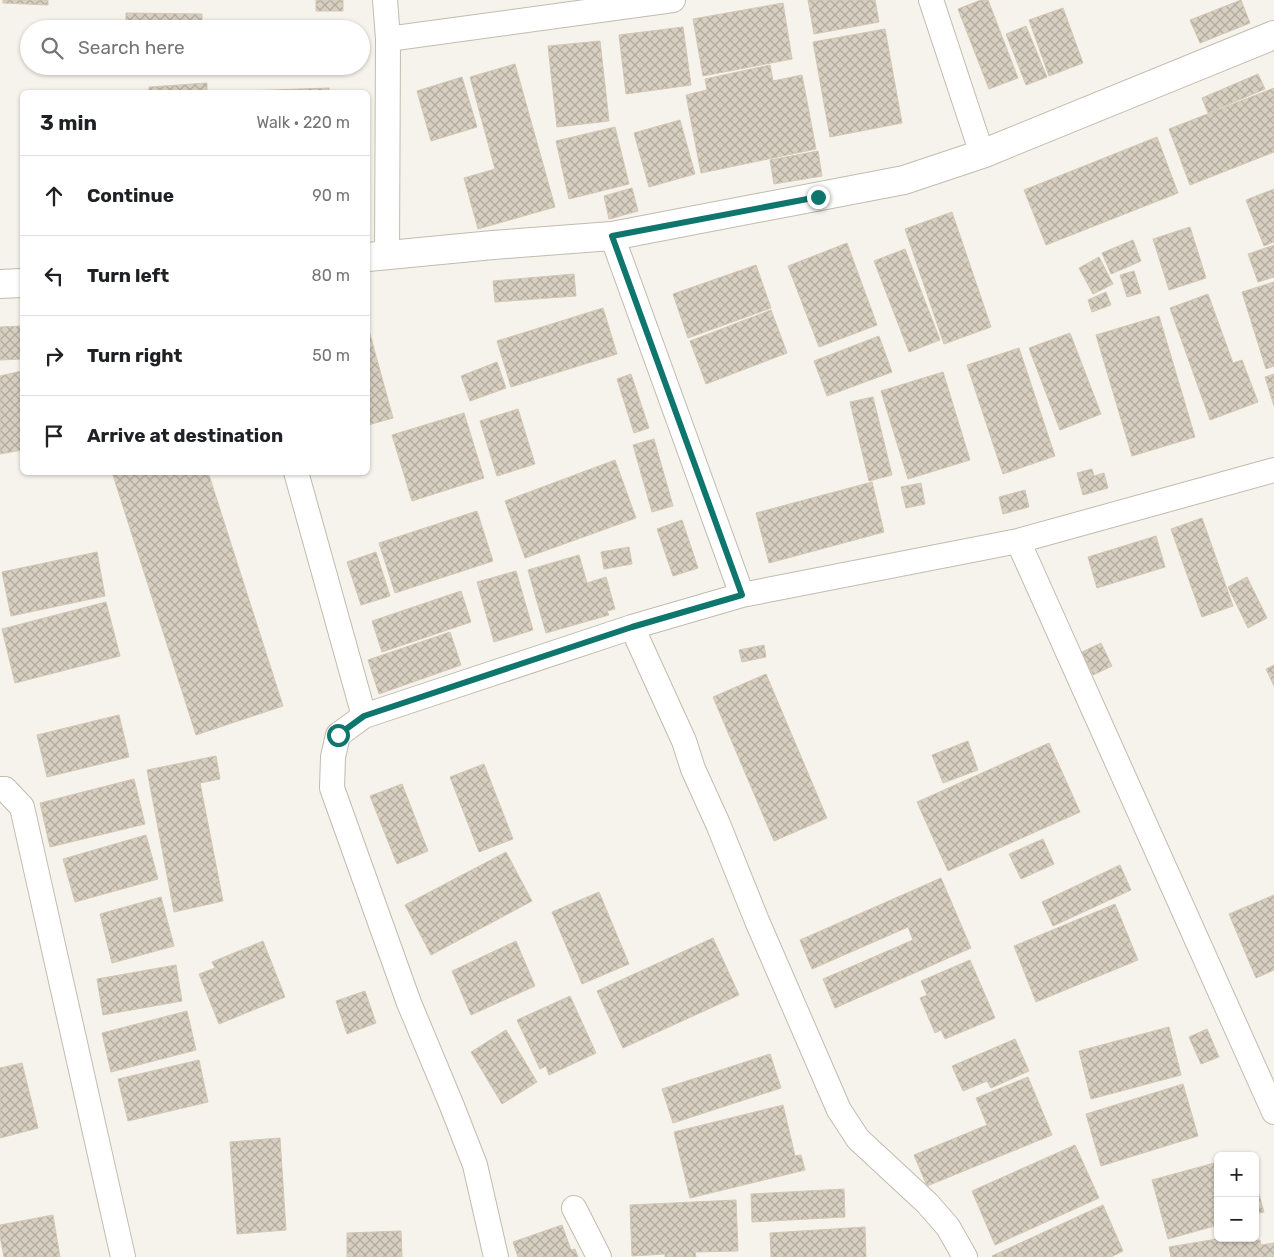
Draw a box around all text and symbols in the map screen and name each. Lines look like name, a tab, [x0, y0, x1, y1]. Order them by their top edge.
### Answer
search box	[20, 20, 370, 75]
icon: search	[38, 34, 66, 62]
text: Search here	[78, 36, 185, 59]
text: 3 min	[40, 110, 97, 135]
text: Walk · 220 m	[257, 113, 350, 132]
icon: ahead	[40, 182, 68, 210]
text: Continue	[87, 184, 174, 207]
text: 90 m	[312, 186, 350, 205]
route end	[807, 186, 830, 209]
icon: left	[40, 262, 68, 290]
text: Turn left	[87, 264, 169, 287]
text: 80 m	[312, 266, 350, 285]
icon: right	[40, 342, 68, 370]
text: Turn right	[87, 344, 182, 367]
text: 50 m	[312, 346, 350, 365]
icon: arrive	[40, 422, 68, 450]
text: Arrive at destination	[87, 424, 283, 447]
route start	[327, 724, 350, 747]
map controls	[1214, 1152, 1259, 1242]
button: +	[1214, 1152, 1259, 1197]
button: −	[1214, 1197, 1259, 1242]

